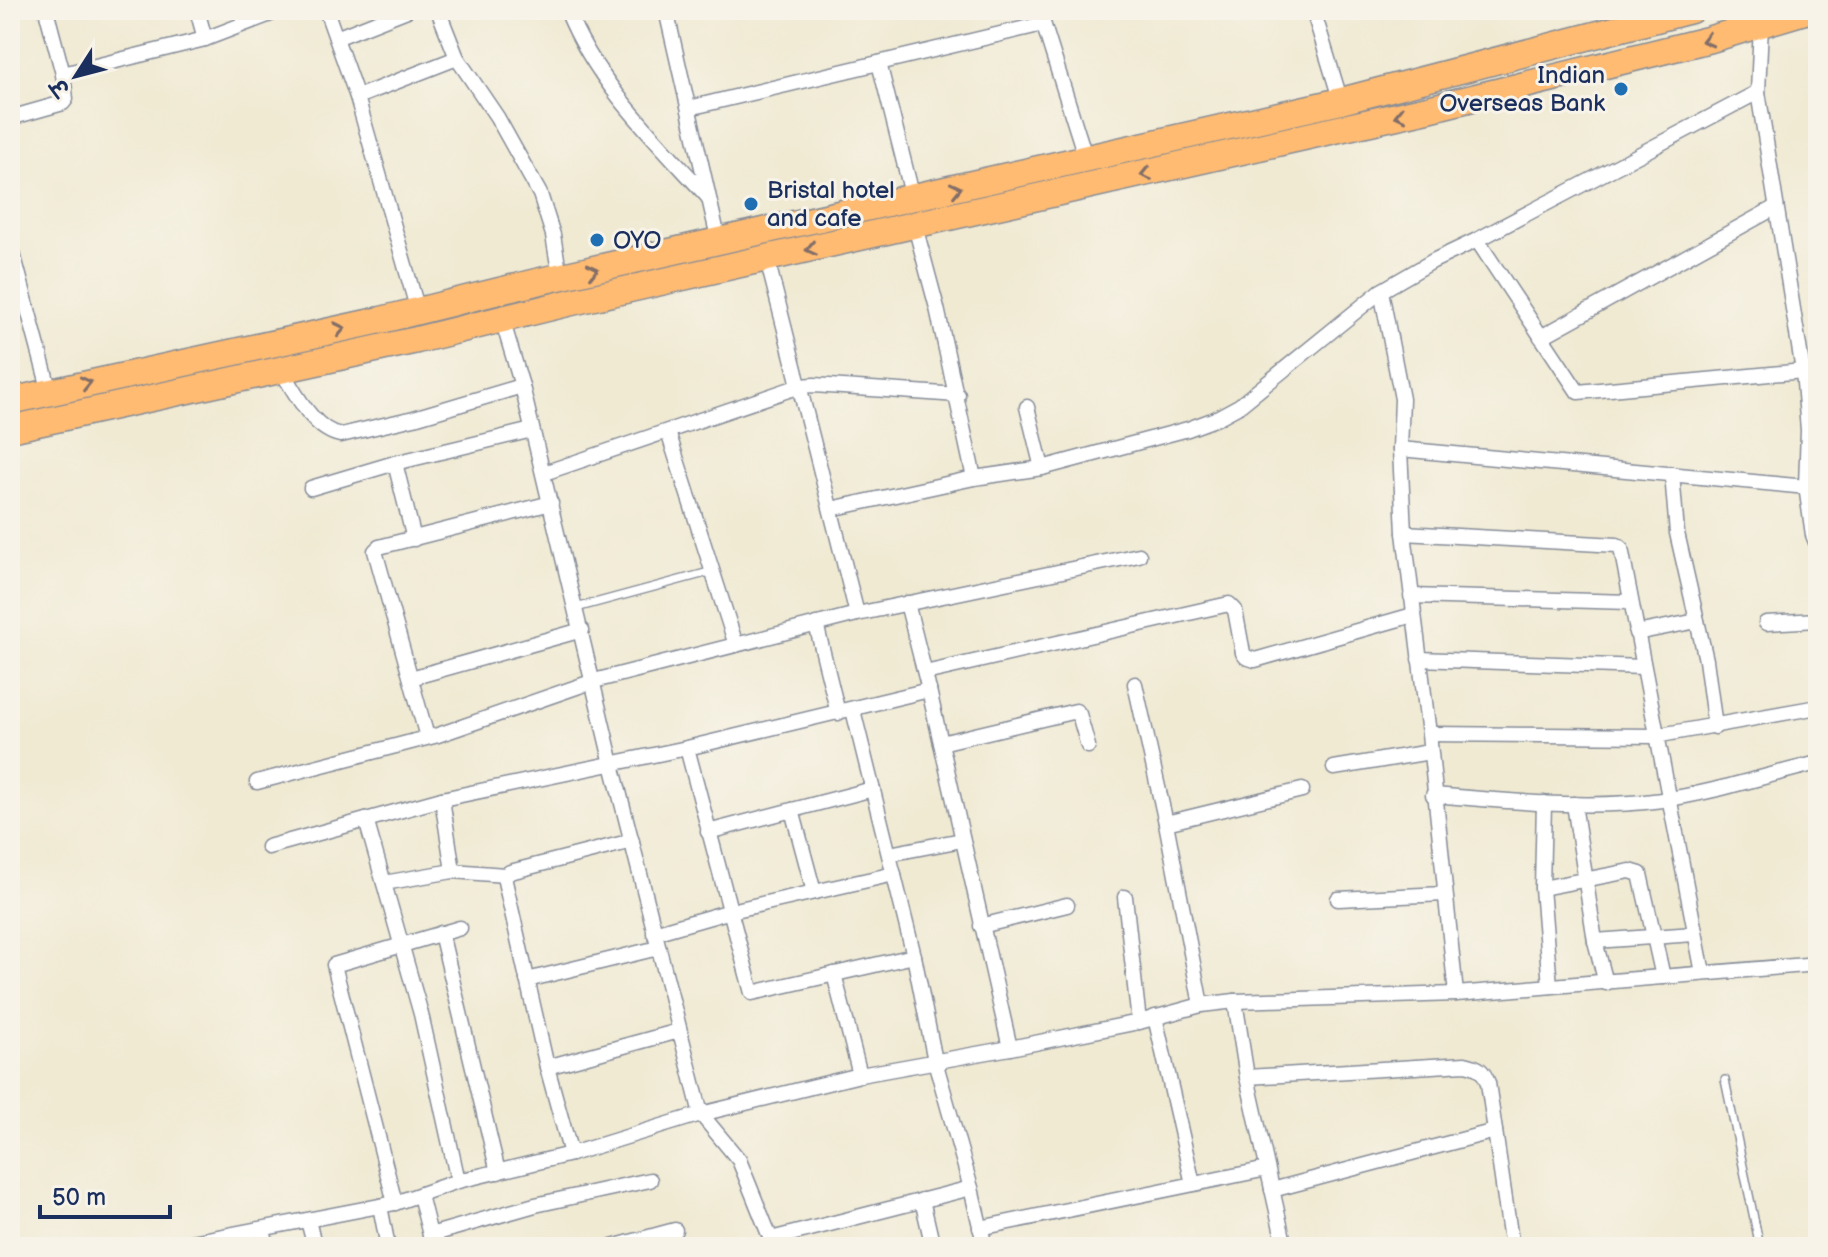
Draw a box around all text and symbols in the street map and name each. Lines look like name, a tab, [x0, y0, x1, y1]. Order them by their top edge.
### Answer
one-way arrow	[1700, 30, 1714, 47]
north arrow	[36, 36, 116, 116]
place label: Indian Overseas Bank	[1439, 61, 1605, 118]
text: उ	[44, 71, 77, 102]
marker: Indian Overseas Bank	[1612, 80, 1630, 98]
one-way arrow	[1393, 106, 1407, 123]
one-way arrow	[1140, 165, 1154, 182]
place label: Bristal hotel and cafe	[767, 176, 895, 233]
one-way arrow	[949, 181, 963, 198]
marker: Bristal hotel and cafe	[742, 195, 760, 213]
place label: OYO	[613, 226, 662, 255]
marker: OYO	[588, 231, 606, 249]
one-way arrow	[804, 240, 818, 257]
one-way arrow	[586, 262, 600, 279]
one-way arrow	[333, 321, 346, 338]
one-way arrow	[79, 376, 92, 393]
scale bar	[40, 1169, 170, 1219]
text: 50 m	[52, 1183, 106, 1212]

